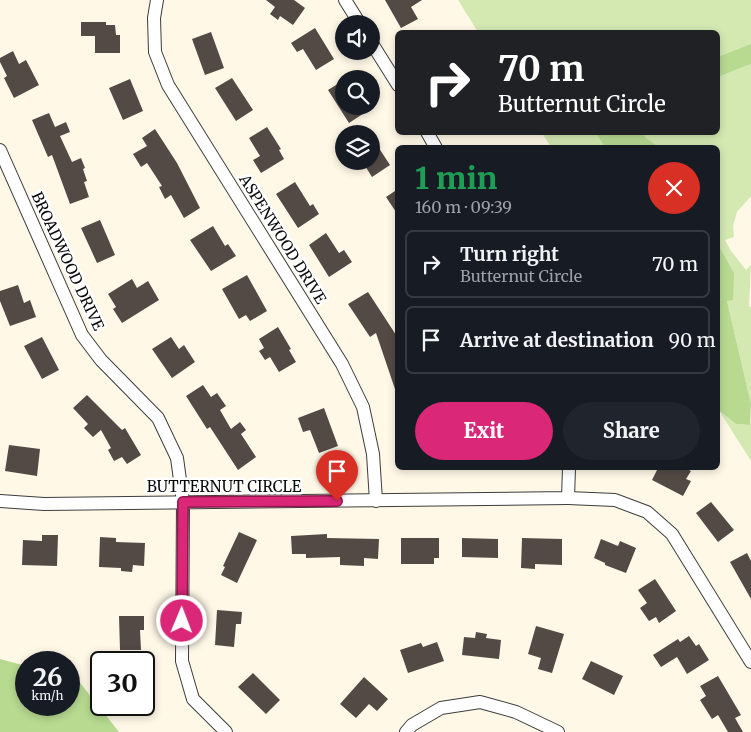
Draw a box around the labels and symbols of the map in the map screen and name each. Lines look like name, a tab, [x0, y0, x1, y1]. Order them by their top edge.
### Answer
street label: ASPENWOOD DRIVE	[235, 170, 331, 308]
street label: BROADWOOD DRIVE	[28, 189, 109, 334]
pin	[316, 450, 358, 501]
street label: BUTTERNUT CIRCLE	[147, 477, 302, 496]
position arrow	[155, 594, 207, 646]
speed limit sign: 30	[90, 651, 155, 716]

